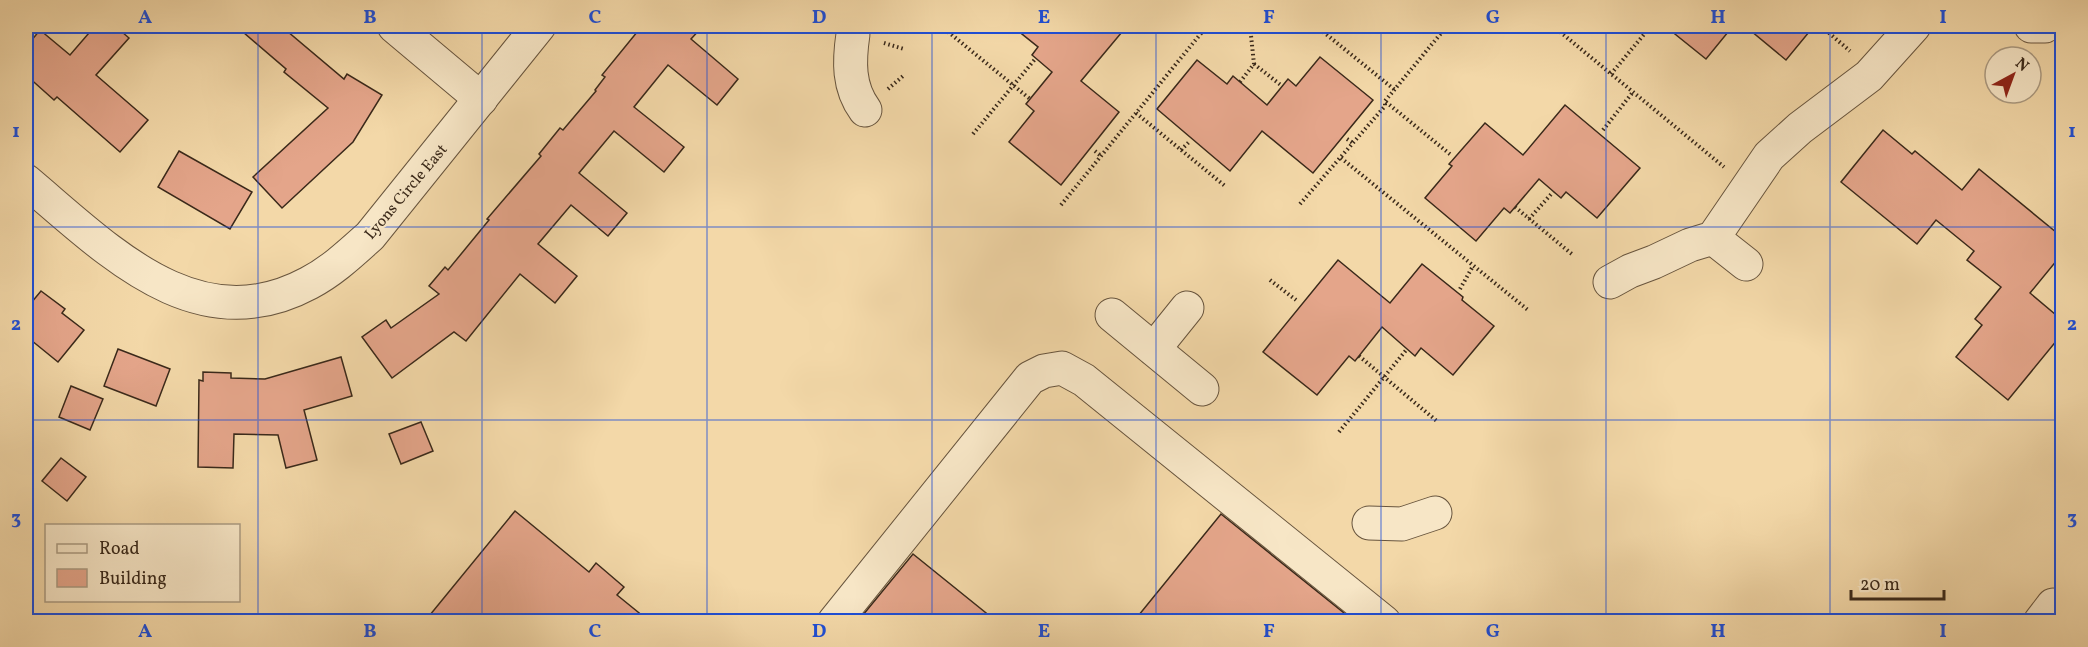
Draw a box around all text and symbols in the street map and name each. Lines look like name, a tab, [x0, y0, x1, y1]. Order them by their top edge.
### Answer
text: A	[138, 4, 152, 32]
text: B	[363, 4, 377, 32]
text: C	[589, 4, 602, 32]
text: D	[812, 4, 826, 32]
text: E	[1038, 4, 1050, 32]
text: F	[1263, 4, 1275, 32]
text: G	[1486, 4, 1500, 32]
text: H	[1710, 4, 1726, 32]
text: I	[1939, 4, 1947, 32]
north arrow	[1983, 45, 2043, 105]
text: N	[2010, 53, 2033, 78]
text: 1	[12, 118, 20, 146]
text: 1	[2068, 118, 2076, 146]
street label: Lyons Circle East	[360, 139, 453, 245]
text: 2	[11, 311, 21, 339]
text: 2	[2067, 311, 2077, 339]
text: 3	[11, 505, 21, 533]
text: 3	[2067, 505, 2077, 533]
legend	[45, 524, 240, 602]
text: Road	[99, 537, 140, 562]
scale bar	[1851, 563, 1944, 601]
text: Building	[99, 567, 167, 592]
text: 20 m	[1860, 573, 1900, 598]
text: A	[138, 618, 152, 646]
text: B	[363, 618, 377, 646]
text: C	[589, 618, 602, 646]
text: D	[812, 618, 826, 646]
text: E	[1038, 618, 1050, 646]
text: F	[1263, 618, 1275, 646]
text: G	[1486, 618, 1500, 646]
text: H	[1710, 618, 1726, 646]
text: I	[1939, 618, 1947, 646]

